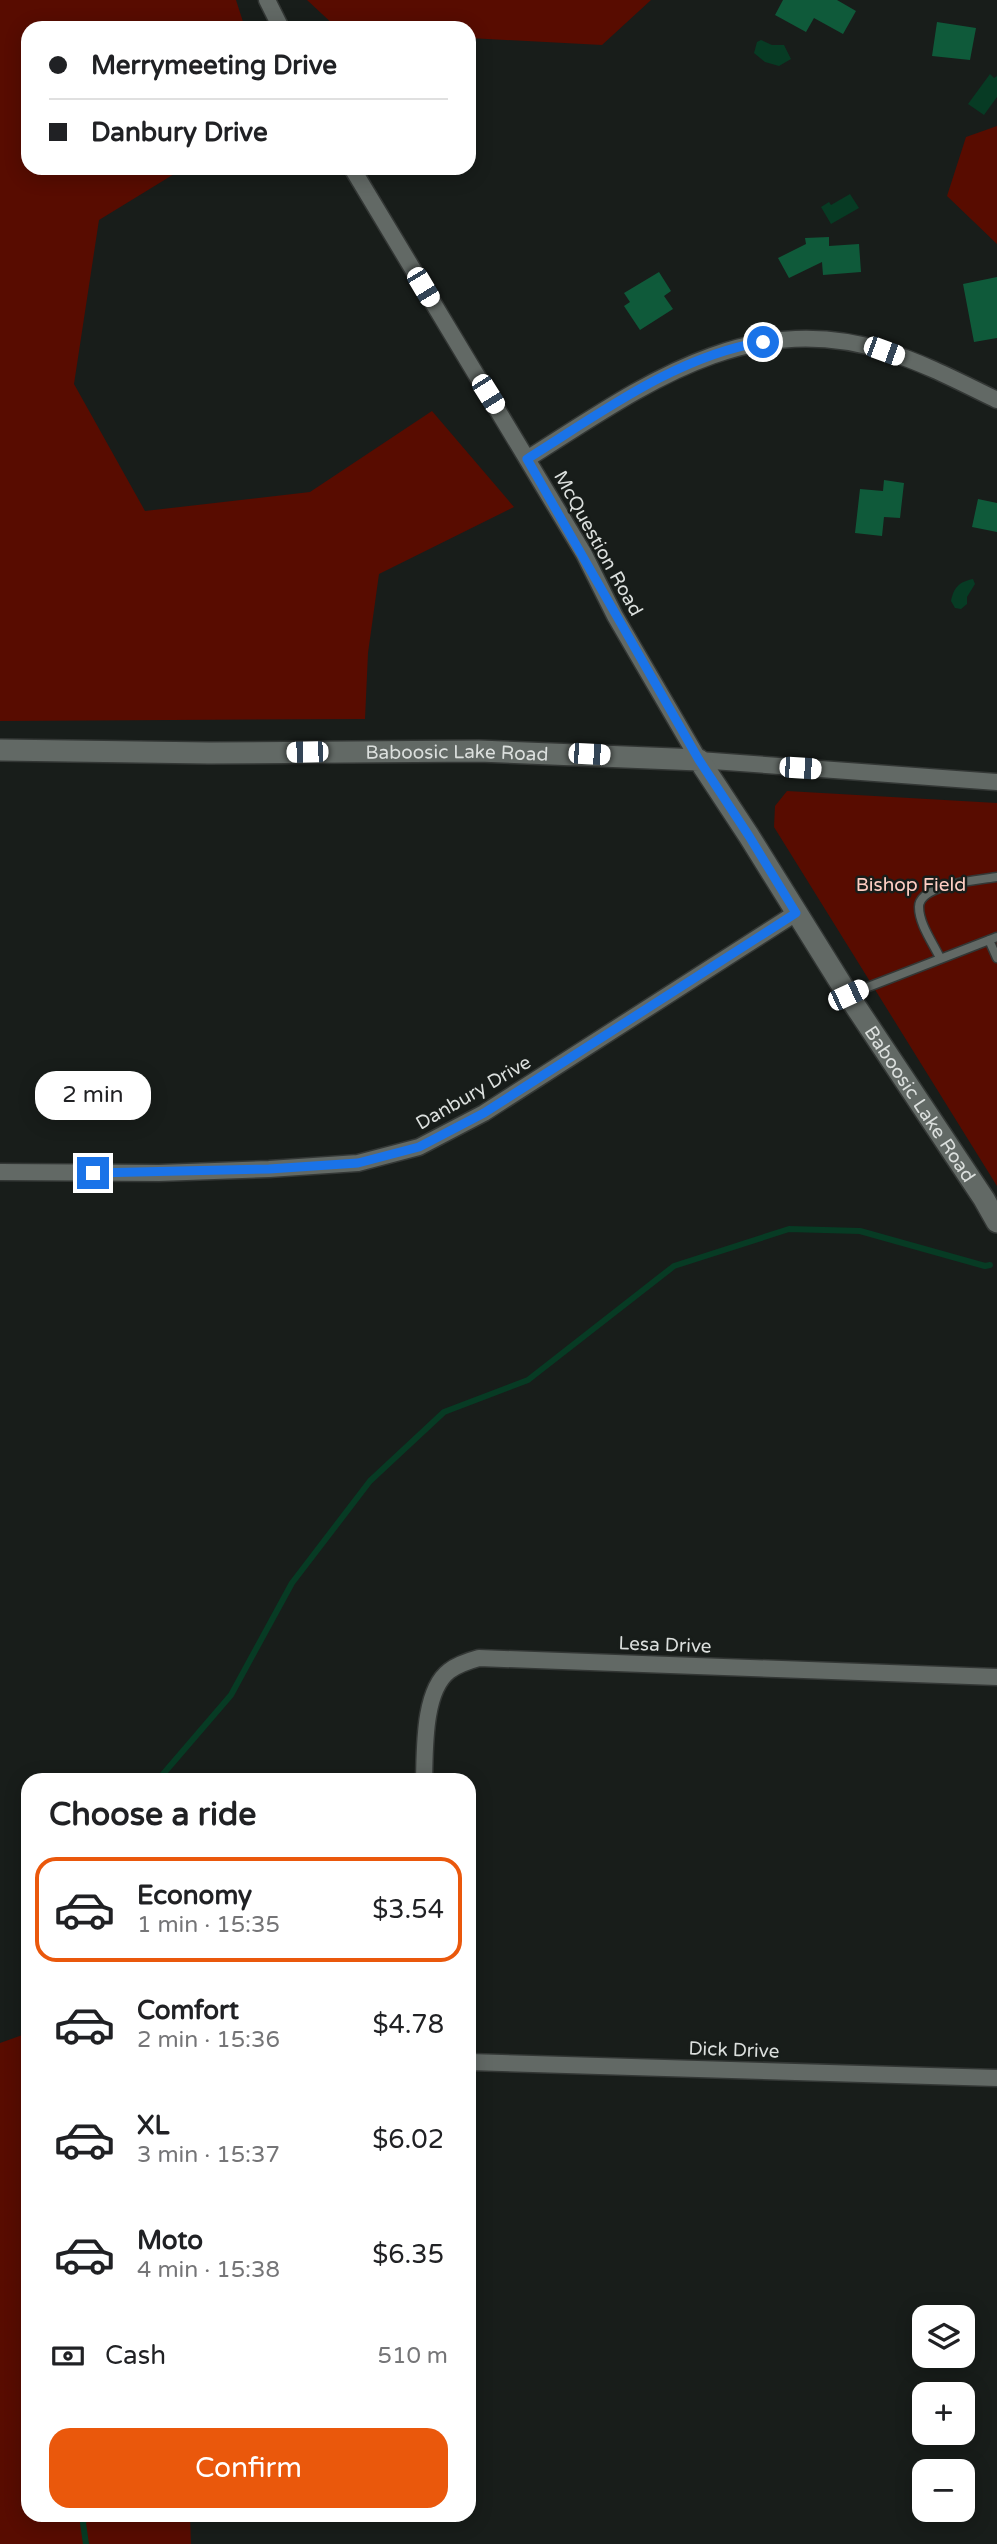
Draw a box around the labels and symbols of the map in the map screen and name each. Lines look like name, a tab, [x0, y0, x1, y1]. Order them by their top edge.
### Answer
car	[404, 264, 443, 310]
route start	[747, 326, 779, 358]
car	[861, 334, 908, 368]
car	[468, 371, 509, 417]
street label: McQuestion Road	[549, 467, 647, 620]
car	[286, 741, 329, 763]
street label: Baboosic Lake Road	[365, 741, 549, 766]
car	[568, 742, 611, 766]
car	[779, 756, 822, 780]
park label: Bishop Field	[856, 874, 966, 896]
car	[825, 977, 872, 1013]
street label: Baboosic Lake Road	[860, 1022, 980, 1186]
street label: Danbury Drive	[412, 1051, 535, 1135]
callout: 2 min	[35, 1072, 151, 1120]
route end	[77, 1157, 109, 1189]
street label: Lesa Drive	[618, 1632, 712, 1658]
street label: Dick Drive	[688, 2037, 780, 2063]

